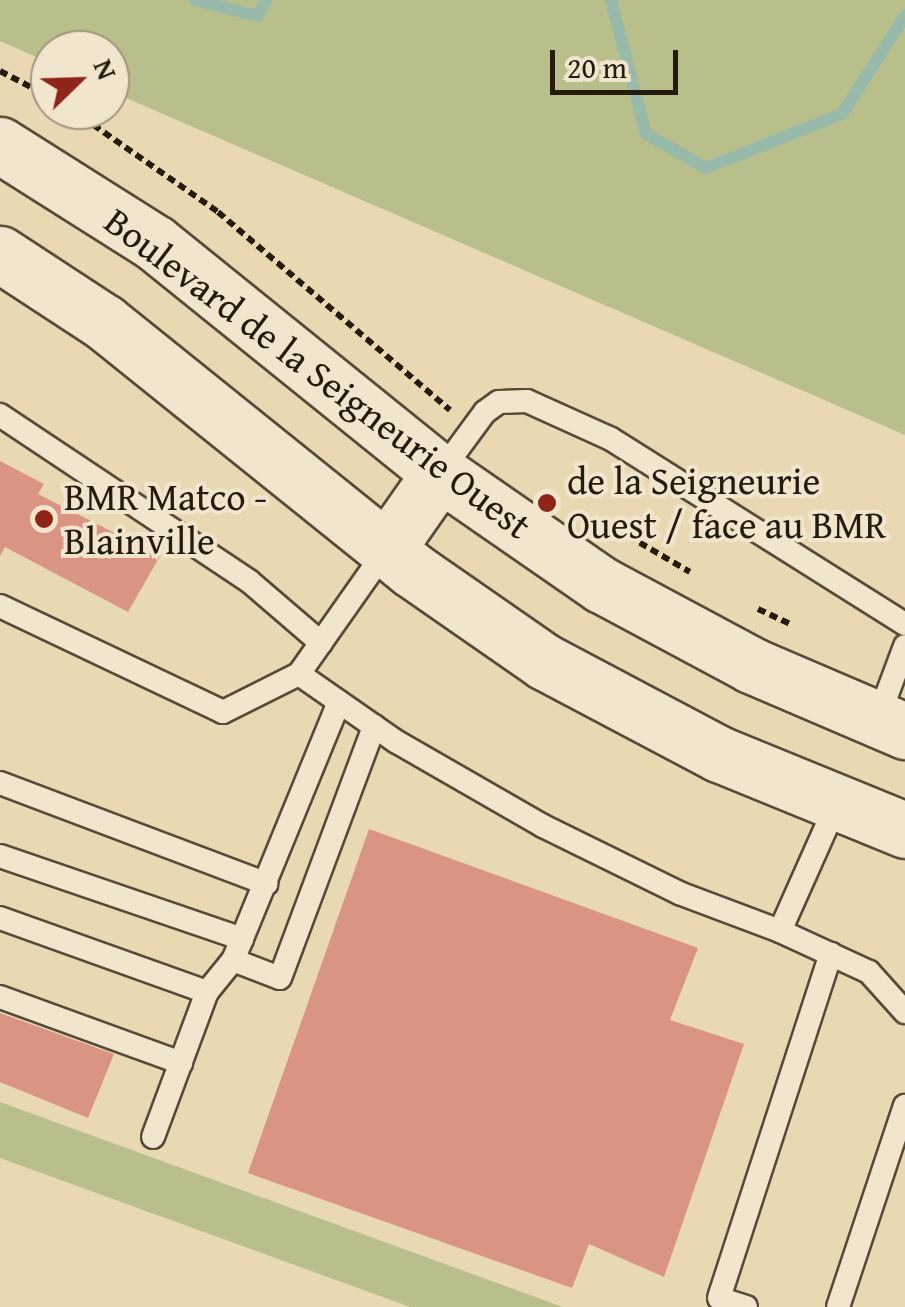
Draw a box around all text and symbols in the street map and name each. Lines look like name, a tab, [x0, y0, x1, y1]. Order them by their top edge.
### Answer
north arrow	[30, 30, 130, 130]
scale bar	[555, 30, 682, 92]
text: 20 m	[567, 45, 627, 89]
text: N	[84, 52, 129, 85]
street label: Boulevard de la Seigneurie Ouest	[96, 198, 540, 548]
place label: de la Seigneurie Ouest / face au BMR	[567, 458, 886, 548]
place label: BMR Matco - Blainville	[64, 474, 267, 564]
marker: de la Seigneurie Ouest / face au BMR	[536, 492, 558, 514]
marker: BMR Matco - Blainville	[33, 508, 55, 530]

